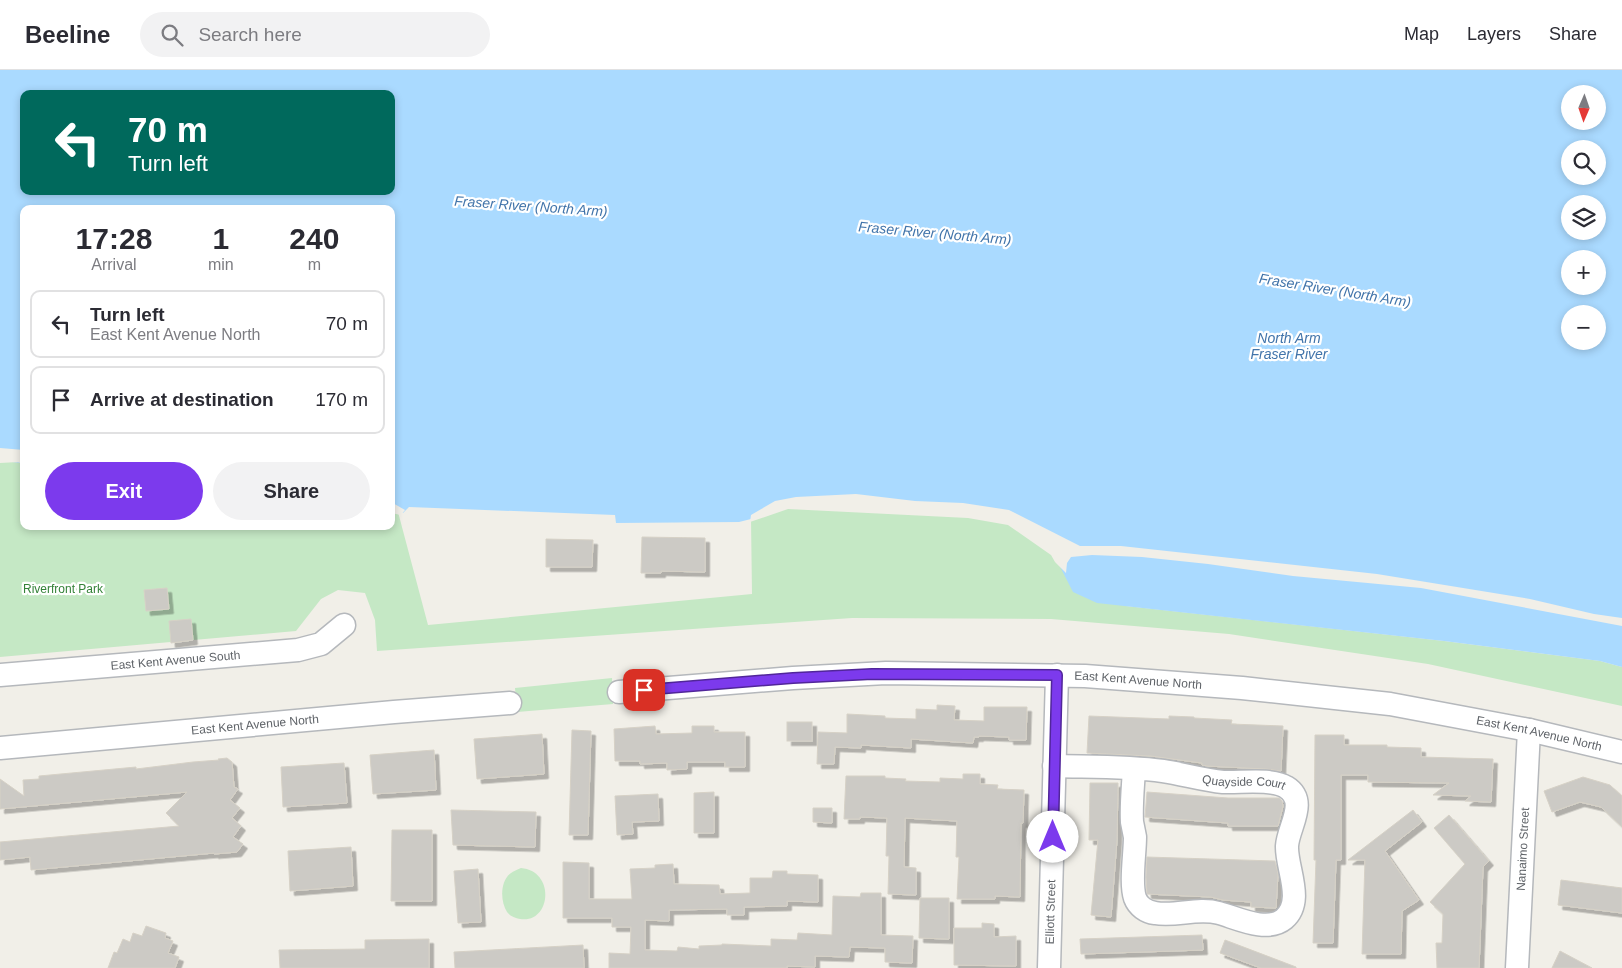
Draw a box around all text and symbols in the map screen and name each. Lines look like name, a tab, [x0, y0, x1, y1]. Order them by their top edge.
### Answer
search box	[140, 12, 490, 57]
text: Beeline	[25, 21, 110, 48]
icon: search	[158, 21, 186, 49]
text: Search here	[198, 24, 302, 45]
text: Map	[1404, 24, 1439, 44]
text: Layers	[1467, 24, 1521, 44]
text: Share	[1549, 24, 1597, 44]
north arrow	[1561, 85, 1606, 130]
map controls	[1561, 85, 1606, 350]
icon: left	[45, 110, 110, 175]
text: 70 m	[128, 110, 208, 149]
button: search	[1561, 140, 1606, 185]
text: Turn left	[128, 151, 208, 176]
water label: Fraser River (North Arm)	[454, 193, 608, 219]
button: layers	[1561, 195, 1606, 240]
water label: Fraser River (North Arm)	[858, 218, 1012, 248]
text: 17:28	[76, 222, 152, 255]
text: 1	[212, 222, 229, 255]
text: 240	[289, 222, 339, 255]
button: +	[1561, 250, 1606, 295]
text: Arrival	[91, 256, 137, 273]
text: min	[208, 256, 234, 273]
text: m	[308, 256, 321, 273]
water label: Fraser River (North Arm)	[1258, 270, 1412, 310]
text: Turn left	[90, 304, 165, 325]
button: −	[1561, 305, 1606, 350]
icon: left	[47, 310, 75, 338]
text: 70 m	[326, 313, 368, 334]
text: East Kent Avenue North	[90, 326, 260, 343]
water label: North Arm Fraser River	[1250, 330, 1329, 362]
icon: arrive	[47, 386, 75, 414]
text: Arrive at destination	[90, 389, 274, 410]
text: 170 m	[315, 389, 368, 410]
button: Exit	[45, 462, 203, 520]
button: Share	[213, 462, 370, 520]
park label: Riverfront Park	[23, 582, 104, 596]
street label: East Kent Avenue South	[110, 648, 241, 673]
pin	[623, 669, 665, 711]
street label: East Kent Avenue North	[1074, 669, 1203, 692]
icon: arrive	[630, 676, 658, 704]
street label: East Kent Avenue North	[191, 712, 319, 738]
street label: East Kent Avenue North	[1475, 713, 1603, 754]
street label: Quayside Court	[1201, 772, 1289, 793]
street label: Nanaimo Street	[1514, 806, 1532, 891]
position arrow	[1026, 810, 1078, 862]
street label: Elliott Street	[1043, 879, 1058, 945]

